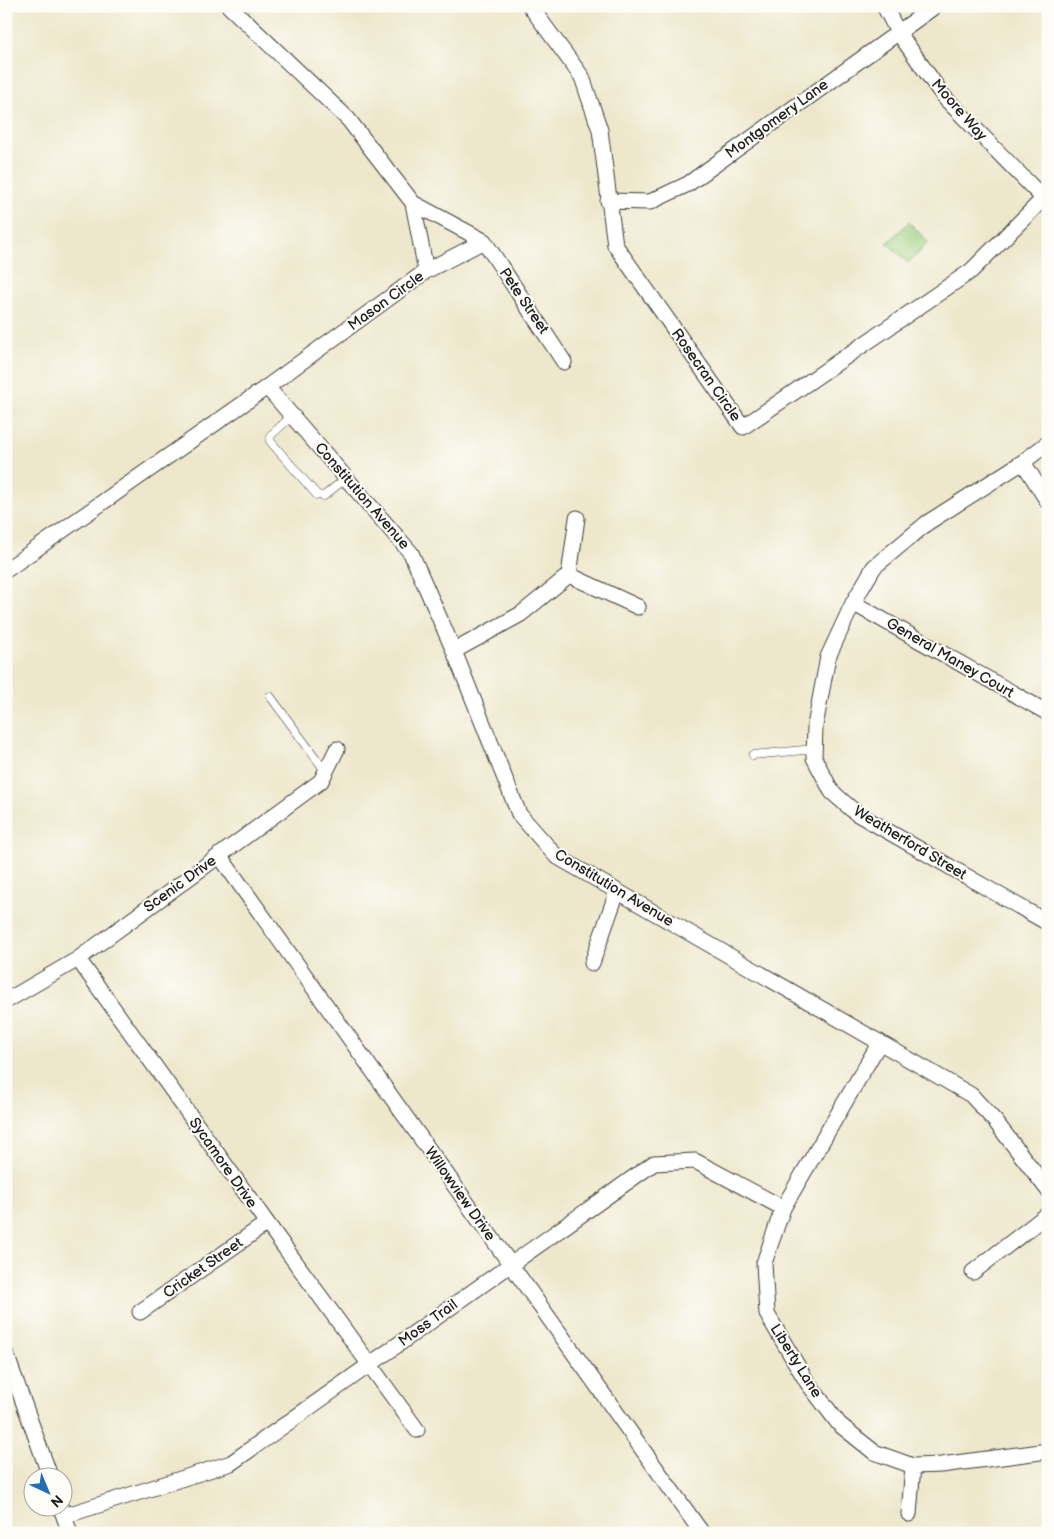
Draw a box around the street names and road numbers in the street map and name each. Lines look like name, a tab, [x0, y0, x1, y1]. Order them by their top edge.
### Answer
street label: Montgomery Lane	[722, 75, 832, 163]
street label: Moore Way	[927, 75, 991, 145]
street label: Pete Street	[495, 264, 553, 338]
street label: Mason Circle	[344, 267, 428, 335]
street label: Rosecran Circle	[667, 325, 745, 425]
street label: Constitution Avenue	[310, 439, 414, 553]
street label: General Maney Court	[883, 614, 1018, 703]
street label: Weatherford Street	[850, 802, 970, 884]
street label: Constitution Avenue	[551, 845, 677, 931]
street label: Scenic Drive	[140, 851, 220, 917]
street label: Sycamore Drive	[185, 1114, 261, 1212]
street label: Willowview Drive	[421, 1143, 500, 1245]
street label: Cricket Street	[159, 1233, 247, 1302]
street label: Moss Trail	[395, 1295, 461, 1351]
street label: Liberty Lane	[766, 1321, 826, 1402]

